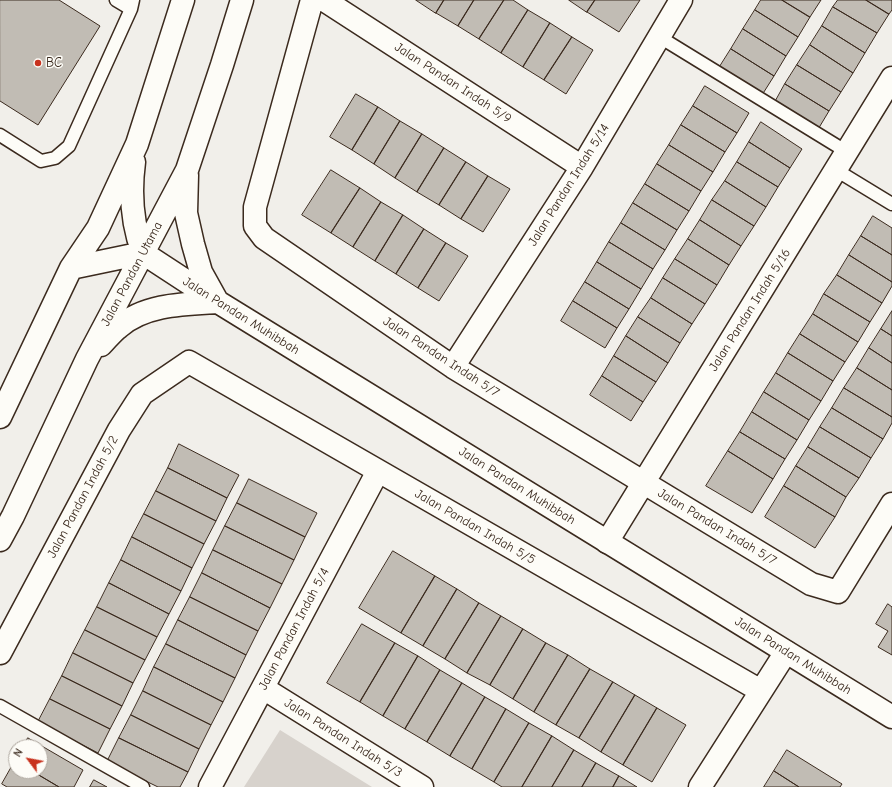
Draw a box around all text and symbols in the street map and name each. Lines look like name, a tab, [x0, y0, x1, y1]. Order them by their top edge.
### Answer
street label: Jalan Pandan Indah 5/9	[392, 39, 514, 127]
place label: BC	[46, 55, 62, 71]
marker: BC	[33, 58, 43, 68]
street label: Jalan Pandan Indah 5/14	[525, 121, 613, 249]
street label: Jalan Pandan Utama	[98, 219, 166, 329]
street label: Jalan Pandan Indah 5/16	[706, 246, 794, 374]
street label: Jalan Pandan Muhibbah	[180, 274, 302, 358]
street label: Jalan Pandan Indah 5/7	[380, 314, 502, 400]
street label: Jalan Pandan Indah 5/2	[44, 433, 122, 561]
street label: Jalan Pandan Muhibbah	[456, 444, 578, 528]
street label: Jalan Pandan Indah 5/7	[655, 485, 779, 569]
street label: Jalan Pandan Indah 5/5	[412, 486, 538, 568]
street label: Jalan Pandan Indah 5/4	[255, 565, 333, 693]
street label: Jalan Pandan Muhibbah	[732, 614, 854, 698]
street label: Jalan Pandan Indah 5/3	[281, 695, 405, 781]
north arrow	[8, 739, 48, 779]
text: N	[11, 746, 26, 759]

